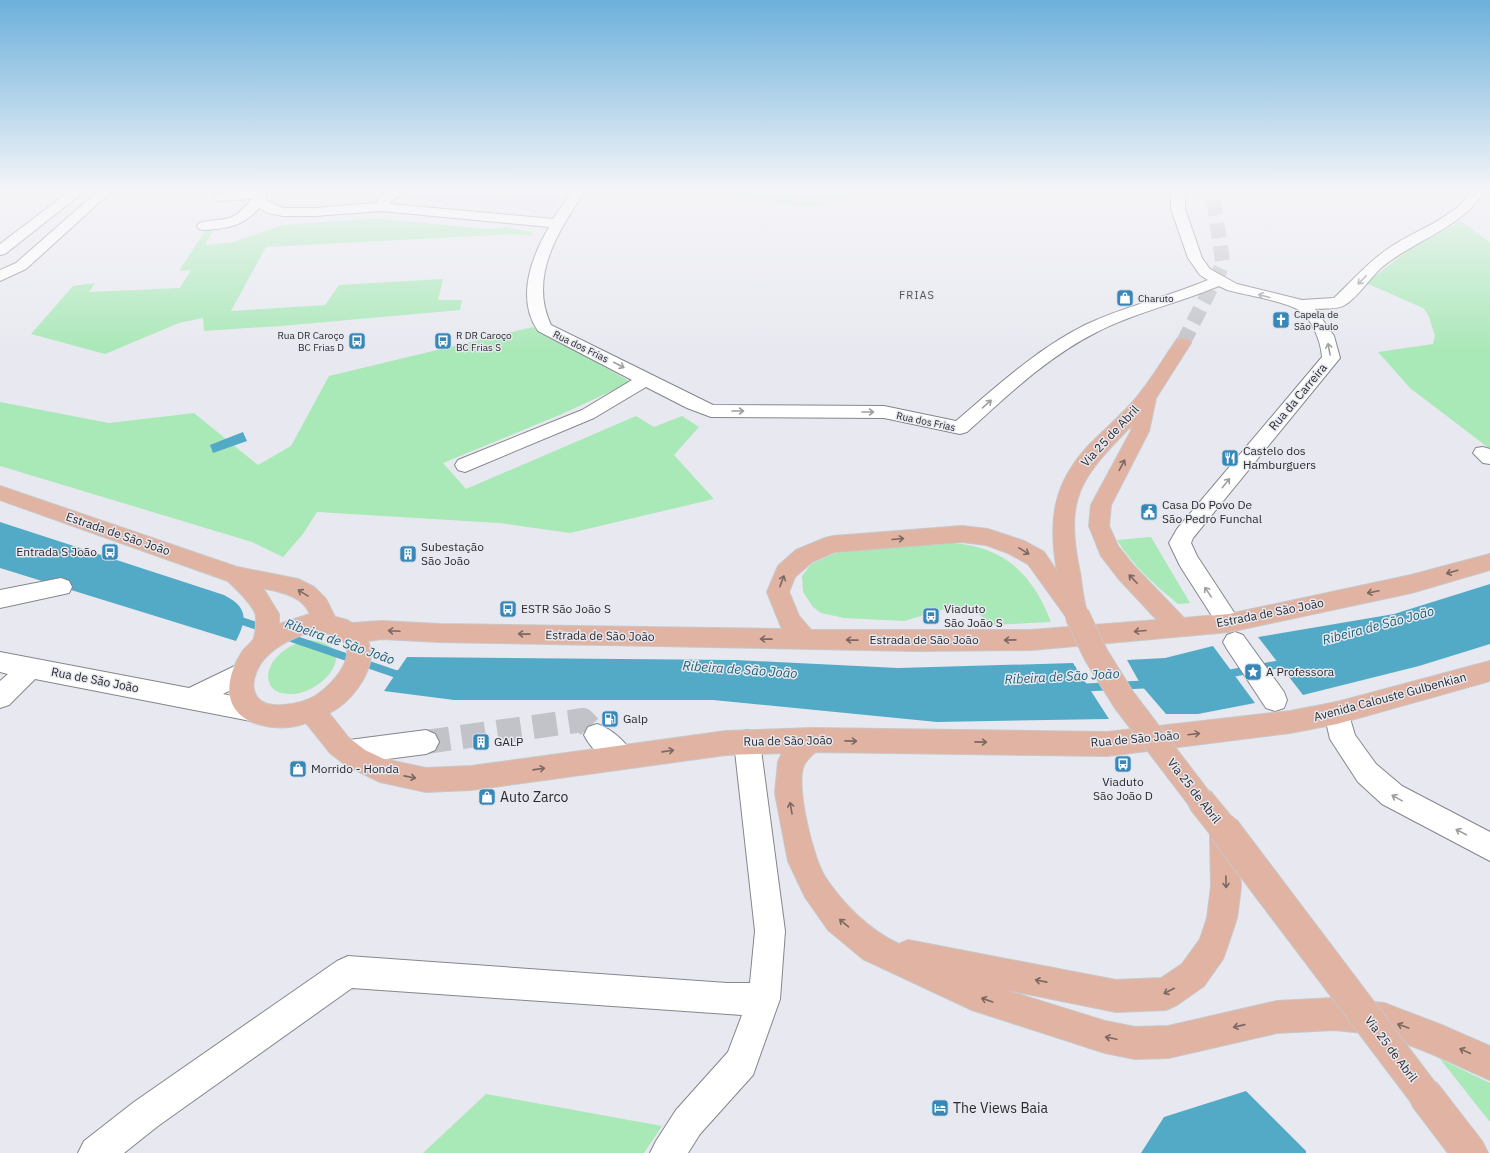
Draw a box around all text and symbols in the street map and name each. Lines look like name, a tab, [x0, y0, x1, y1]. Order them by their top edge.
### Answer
one-way arrow	[1357, 275, 1367, 285]
district label: FRIAS	[899, 288, 935, 302]
shop icon: Charuto	[1115, 288, 1135, 308]
place label: Charuto	[1138, 292, 1174, 305]
one-way arrow	[1258, 292, 1271, 299]
place label: Capela de São Paulo	[1294, 308, 1339, 333]
church icon: Capela de São Paulo	[1271, 310, 1291, 330]
street label: Rua dos Frias	[551, 327, 611, 366]
place label: Rua DR Caroço BC Frias D	[277, 329, 344, 354]
place label: R DR Caroço BC Frias S	[456, 329, 512, 354]
bus stop icon: Rua DR Caroço BC Frias D	[347, 331, 367, 351]
bus stop icon: R DR Caroço BC Frias S	[433, 331, 453, 351]
one-way arrow	[1325, 343, 1333, 356]
street label: Rua da Carreira	[1265, 360, 1330, 433]
one-way arrow	[613, 362, 625, 369]
one-way arrow	[982, 400, 992, 409]
street label: Via 25 de Abril	[1077, 402, 1142, 469]
one-way arrow	[731, 407, 744, 415]
one-way arrow	[861, 408, 874, 415]
street label: Rua dos Frias	[895, 409, 957, 434]
place label: Castelo dos Hamburguers	[1243, 443, 1316, 472]
restaurant icon: Castelo dos Hamburguers	[1220, 448, 1240, 468]
one-way arrow	[1118, 459, 1126, 471]
one-way arrow	[1221, 477, 1230, 488]
place label: Casa Do Povo De São Pedro Funchal	[1162, 497, 1262, 526]
public building icon: Casa Do Povo De São Pedro Funchal	[1139, 502, 1159, 522]
street label: Estrada de São João	[64, 509, 172, 558]
one-way arrow	[891, 535, 904, 542]
place label: Subestação São João	[421, 539, 484, 568]
bus stop icon: Entrada S João	[100, 542, 120, 562]
place label: Entrada S João	[16, 544, 97, 559]
building icon: Subestação São João	[398, 544, 418, 564]
one-way arrow	[1018, 548, 1030, 556]
one-way arrow	[1446, 569, 1459, 576]
one-way arrow	[1128, 574, 1138, 584]
one-way arrow	[779, 575, 787, 587]
one-way arrow	[1204, 586, 1213, 597]
one-way arrow	[297, 588, 309, 596]
one-way arrow	[1367, 589, 1380, 597]
street label: Estrada de São João	[1215, 595, 1325, 630]
bus stop icon: ESTR São João S	[498, 599, 518, 619]
place label: ESTR São João S	[521, 601, 611, 616]
place label: Viaduto São João S	[944, 601, 1003, 630]
water label: Ribeira de São João	[1320, 602, 1436, 649]
bus stop icon: Viaduto São João S	[921, 606, 941, 626]
water label: Ribeira de São João	[283, 615, 397, 668]
one-way arrow	[388, 627, 401, 635]
street label: Estrada de São João	[545, 627, 655, 644]
one-way arrow	[1134, 628, 1147, 635]
one-way arrow	[518, 631, 531, 638]
street label: Estrada de São João	[869, 632, 979, 647]
one-way arrow	[760, 635, 773, 642]
one-way arrow	[846, 636, 859, 644]
one-way arrow	[1004, 636, 1017, 644]
water label: Ribeira de São João	[682, 657, 798, 682]
place icon: A Professora	[1243, 662, 1263, 682]
street label: Rua de São João	[50, 664, 140, 695]
place label: A Professora	[1266, 664, 1335, 679]
water label: Ribeira de São João	[1004, 665, 1120, 688]
street label: Avenida Calouste Gulbenkian	[1312, 669, 1468, 724]
fuel station icon: Galp	[600, 709, 620, 729]
place label: Galp	[623, 711, 648, 726]
street label: Rua de São João	[1090, 727, 1180, 750]
one-way arrow	[1187, 730, 1200, 738]
building icon: GALP	[471, 732, 491, 752]
street label: Rua de São João	[743, 732, 833, 749]
place label: GALP	[494, 734, 523, 749]
one-way arrow	[844, 737, 857, 745]
one-way arrow	[974, 739, 987, 746]
one-way arrow	[661, 747, 674, 755]
bus stop icon: Viaduto São João D	[1113, 754, 1133, 774]
street label: Via 25 de Abril	[1164, 755, 1224, 826]
shop icon: Morrido - Honda	[288, 759, 308, 779]
place label: Morrido - Honda	[311, 761, 399, 776]
one-way arrow	[532, 765, 545, 773]
one-way arrow	[403, 773, 416, 781]
place label: Viaduto São João D	[1093, 774, 1153, 803]
shop icon: Auto Zarco	[477, 787, 497, 807]
place label: Auto Zarco	[500, 788, 569, 806]
one-way arrow	[1392, 794, 1404, 801]
one-way arrow	[787, 801, 795, 814]
one-way arrow	[1455, 827, 1467, 835]
one-way arrow	[1222, 875, 1230, 888]
one-way arrow	[838, 919, 849, 928]
one-way arrow	[1035, 977, 1048, 985]
one-way arrow	[1163, 988, 1175, 995]
one-way arrow	[980, 996, 993, 1003]
street label: Via 25 de Abril	[1362, 1013, 1421, 1085]
one-way arrow	[1232, 1022, 1245, 1030]
one-way arrow	[1397, 1022, 1409, 1030]
one-way arrow	[1105, 1033, 1118, 1041]
one-way arrow	[1459, 1047, 1471, 1054]
hotel icon: The Views Baia	[930, 1098, 950, 1118]
place label: The Views Baia	[953, 1099, 1049, 1117]

